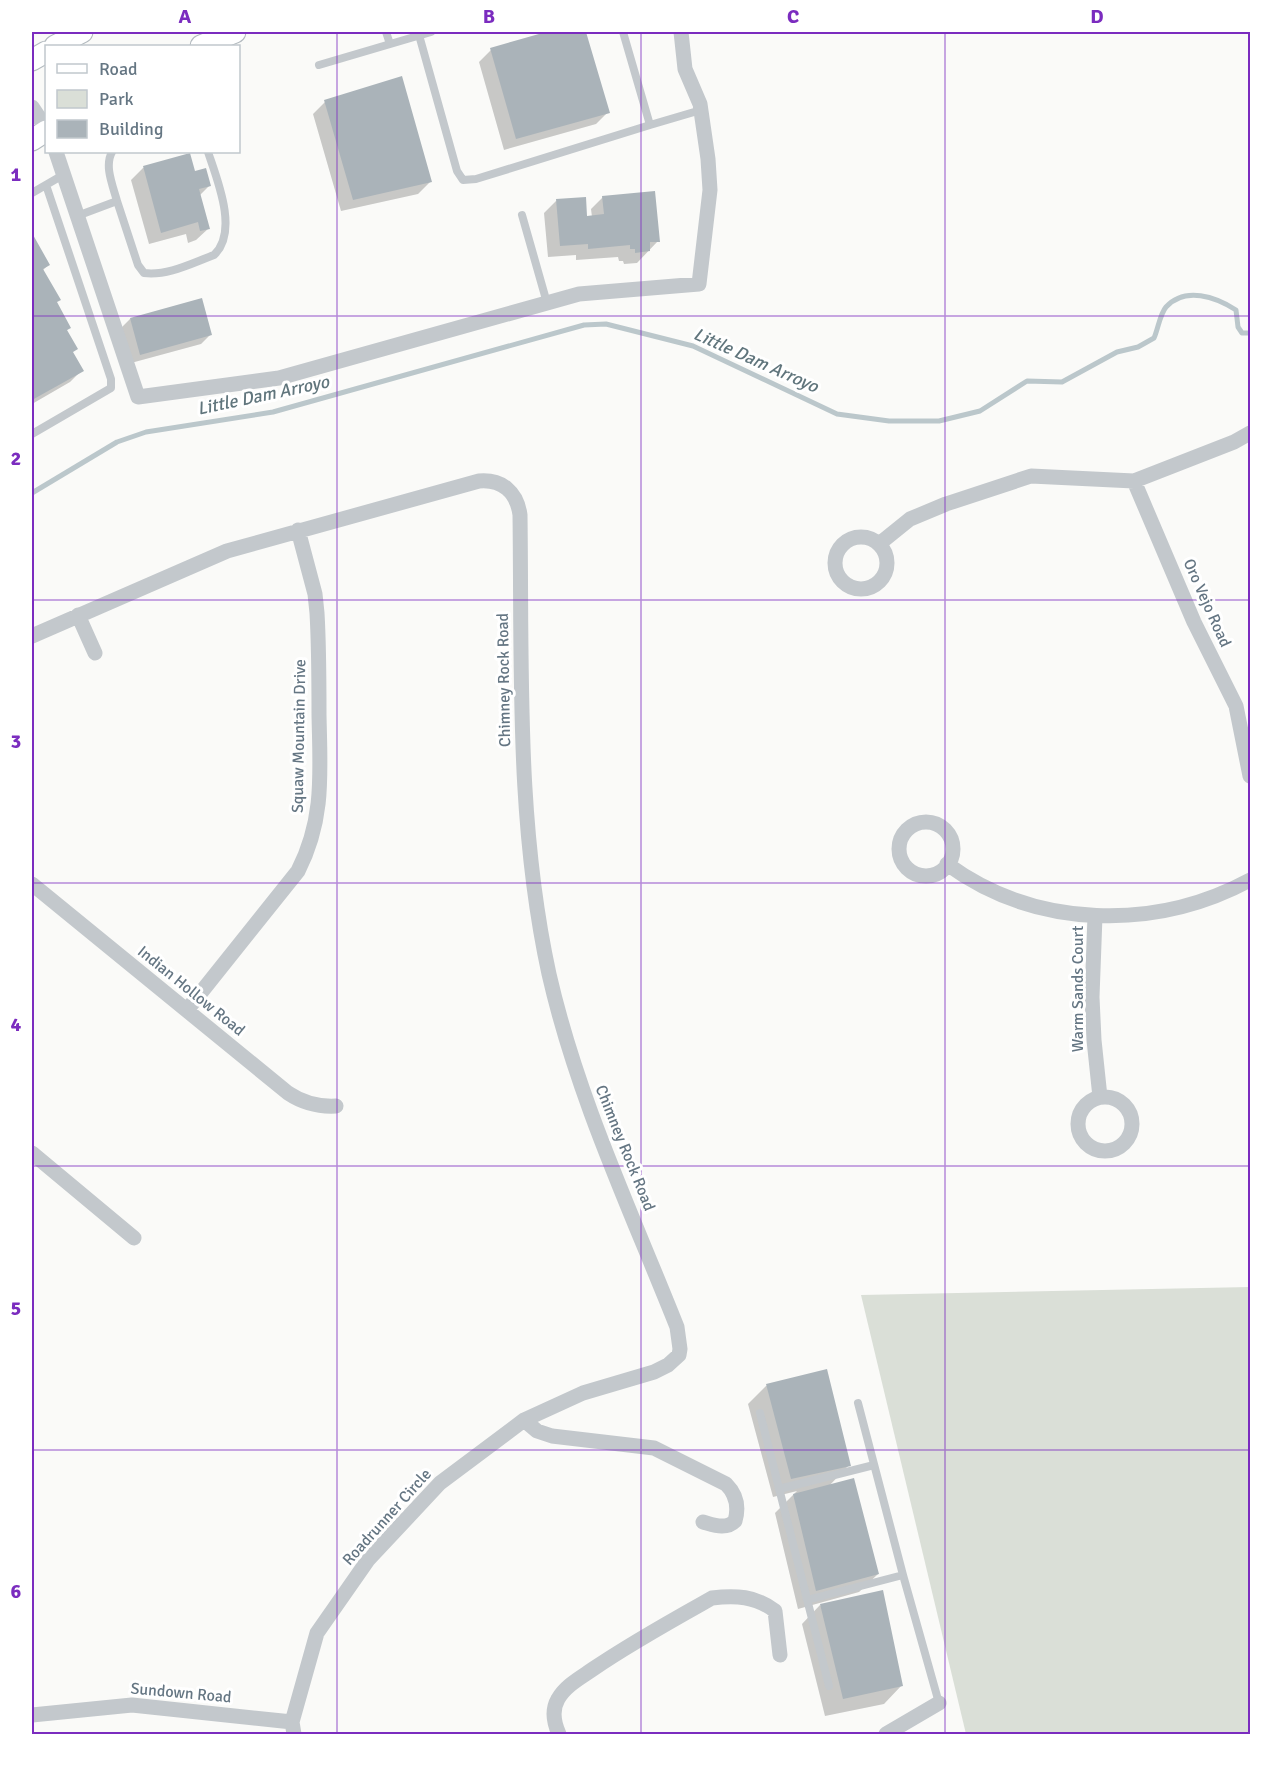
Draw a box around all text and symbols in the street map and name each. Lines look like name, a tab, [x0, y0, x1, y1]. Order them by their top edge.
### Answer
text: A	[179, 4, 192, 29]
text: B	[483, 4, 495, 29]
text: C	[787, 4, 799, 29]
text: D	[1090, 4, 1104, 29]
legend	[45, 45, 240, 153]
text: Road	[99, 58, 138, 80]
text: Park	[99, 88, 134, 110]
text: Building	[99, 118, 163, 140]
text: 1	[11, 162, 22, 187]
water label: Little Dam Arroyo	[690, 323, 823, 398]
water label: Little Dam Arroyo	[195, 370, 332, 420]
text: 2	[11, 446, 21, 471]
street label: Oro Vejo Road	[1179, 556, 1235, 650]
street label: Chimney Rock Road	[493, 613, 515, 747]
street label: Squaw Mountain Drive	[288, 659, 310, 813]
text: 3	[11, 729, 21, 754]
street label: Warm Sands Court	[1068, 925, 1088, 1052]
street label: Indian Hollow Road	[133, 942, 249, 1040]
text: 4	[11, 1012, 22, 1037]
street label: Chimney Rock Road	[591, 1082, 659, 1214]
text: 5	[11, 1296, 21, 1321]
street label: Roadrunner Circle	[338, 1464, 436, 1570]
text: 6	[11, 1579, 22, 1604]
street label: Sundown Road	[130, 1679, 232, 1707]

